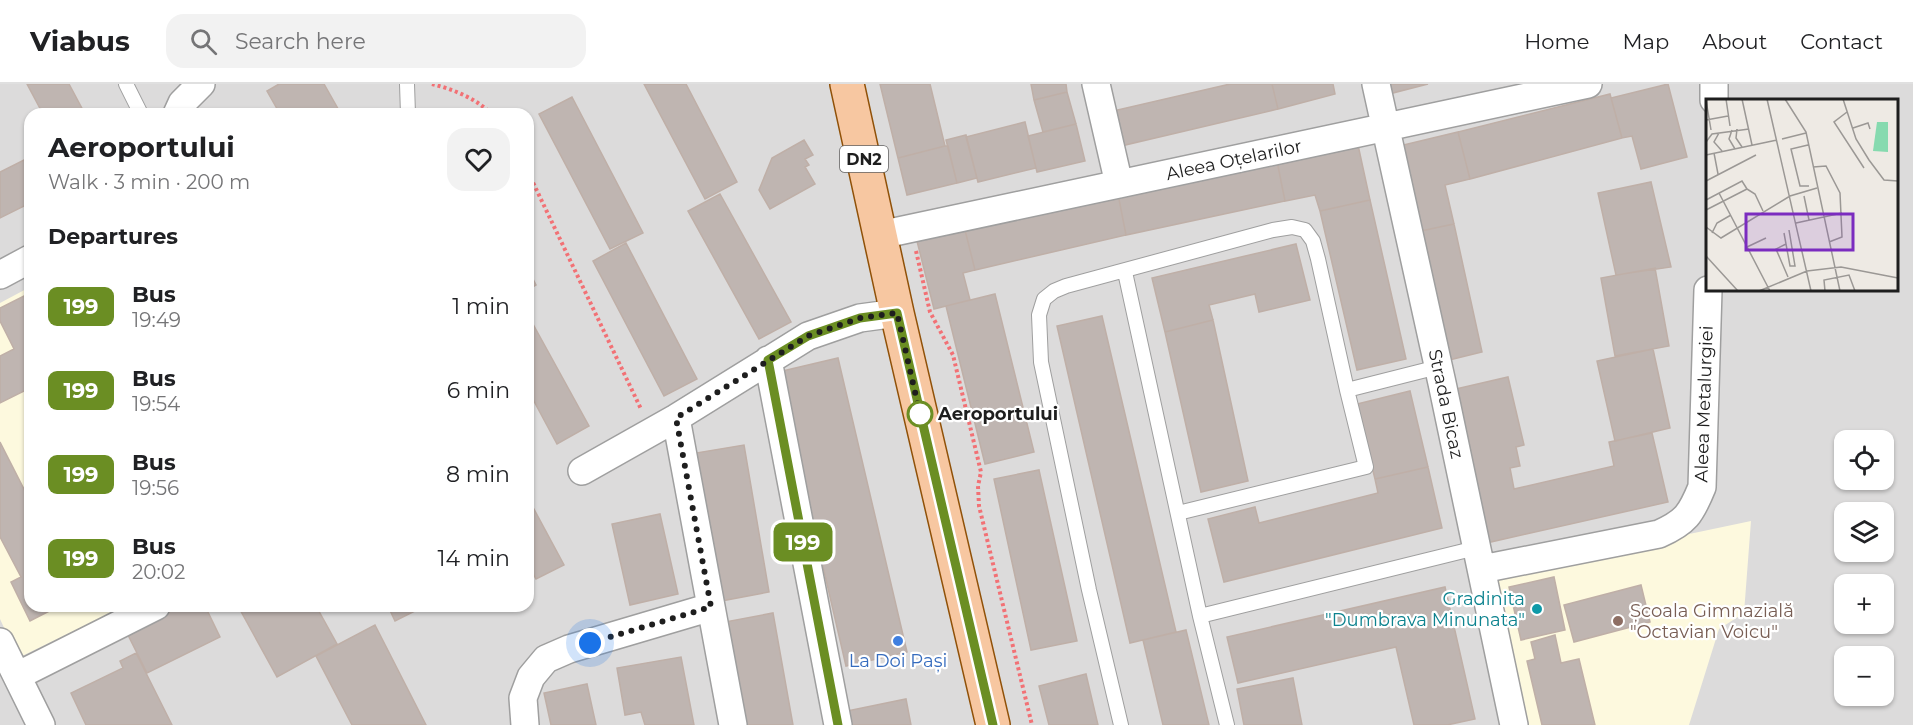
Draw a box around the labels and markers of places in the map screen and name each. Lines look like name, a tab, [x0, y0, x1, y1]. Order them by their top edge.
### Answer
marker: Aeroportului	[907, 401, 933, 427]
place label: Aeroportului	[937, 403, 1058, 425]
place label: Gradinita "Dumbrava Minunata"	[1325, 588, 1525, 631]
place label: Școala Gimnazială "Octavian Voicu"	[1630, 600, 1794, 643]
marker: Gradinita "Dumbrava Minunata"	[1530, 602, 1544, 616]
marker: Școala Gimnazială "Octavian Voicu"	[1611, 614, 1625, 628]
marker: La Doi Pași	[891, 634, 905, 648]
place label: La Doi Pași	[849, 650, 947, 673]

